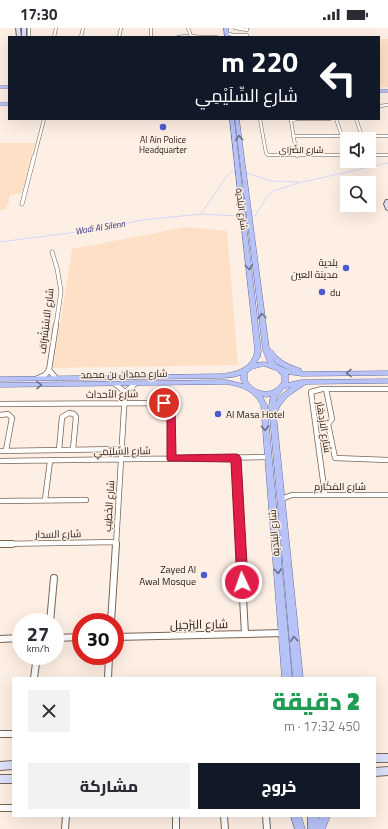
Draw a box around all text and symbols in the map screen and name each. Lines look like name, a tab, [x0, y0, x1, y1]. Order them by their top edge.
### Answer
text: 17:30	[20, 3, 57, 26]
text: 220 m	[221, 40, 298, 83]
icon: left	[312, 52, 364, 104]
text: شارع السِّلَيْمِي	[195, 82, 298, 109]
marker: Al Ain Police Headquarter	[158, 122, 168, 132]
map controls	[340, 132, 376, 212]
button: sound	[340, 132, 376, 168]
place label: Al Ain Police Headquarter	[139, 133, 187, 156]
one-way arrow	[235, 135, 244, 141]
street label: شارع الصِّرَاي	[279, 143, 323, 157]
button: search	[340, 176, 376, 212]
street label: شارع البلدية	[233, 187, 251, 231]
water label: Wadi Al Silenn	[74, 217, 126, 237]
place label: بلدية مدينة العين	[291, 255, 338, 282]
one-way arrow	[244, 263, 253, 270]
marker: بلدية مدينة العين	[341, 263, 351, 273]
place label: du	[330, 285, 341, 300]
street label: شارع الاسْتِشْرَاف	[35, 287, 57, 355]
marker: du	[317, 287, 327, 297]
one-way arrow	[258, 313, 267, 319]
street label: شارع حمدان بن محمد	[80, 366, 168, 382]
one-way arrow	[346, 369, 352, 378]
one-way arrow	[36, 381, 42, 389]
street label: شارع الأحداث	[86, 386, 138, 402]
pin	[147, 386, 181, 420]
icon: arrive	[153, 392, 175, 414]
street label: شارع الازْدِهَار	[312, 399, 335, 454]
place label: Al Masa Hotel	[226, 407, 285, 422]
marker: Al Masa Hotel	[213, 409, 223, 419]
one-way arrow	[261, 425, 270, 431]
street label: شارع السِّلَيْمِي	[93, 443, 151, 459]
street label: شارع المَكَارِم	[314, 479, 366, 494]
street label: شارع الخَطِيب	[100, 480, 118, 532]
street label: شارع البلدية	[264, 509, 284, 557]
street label: شارع السدار	[34, 526, 81, 542]
position arrow	[221, 561, 263, 603]
place label: Zayed Al Awal Mosque	[139, 562, 196, 589]
one-way arrow	[273, 568, 282, 574]
marker: Zayed Al Awal Mosque	[199, 570, 209, 580]
speed limit sign: 30	[72, 613, 124, 665]
street label: شارع البَرْجِيل	[170, 614, 228, 634]
text: 27	[27, 618, 49, 649]
one-way arrow	[290, 636, 299, 642]
text: km/h	[27, 641, 49, 656]
text: 2 دقيقة	[272, 683, 360, 719]
button: close	[28, 690, 70, 732]
text: 450 m · 17:32	[284, 716, 360, 736]
button: مشاركة	[28, 763, 190, 809]
button: خروج	[198, 763, 360, 809]

